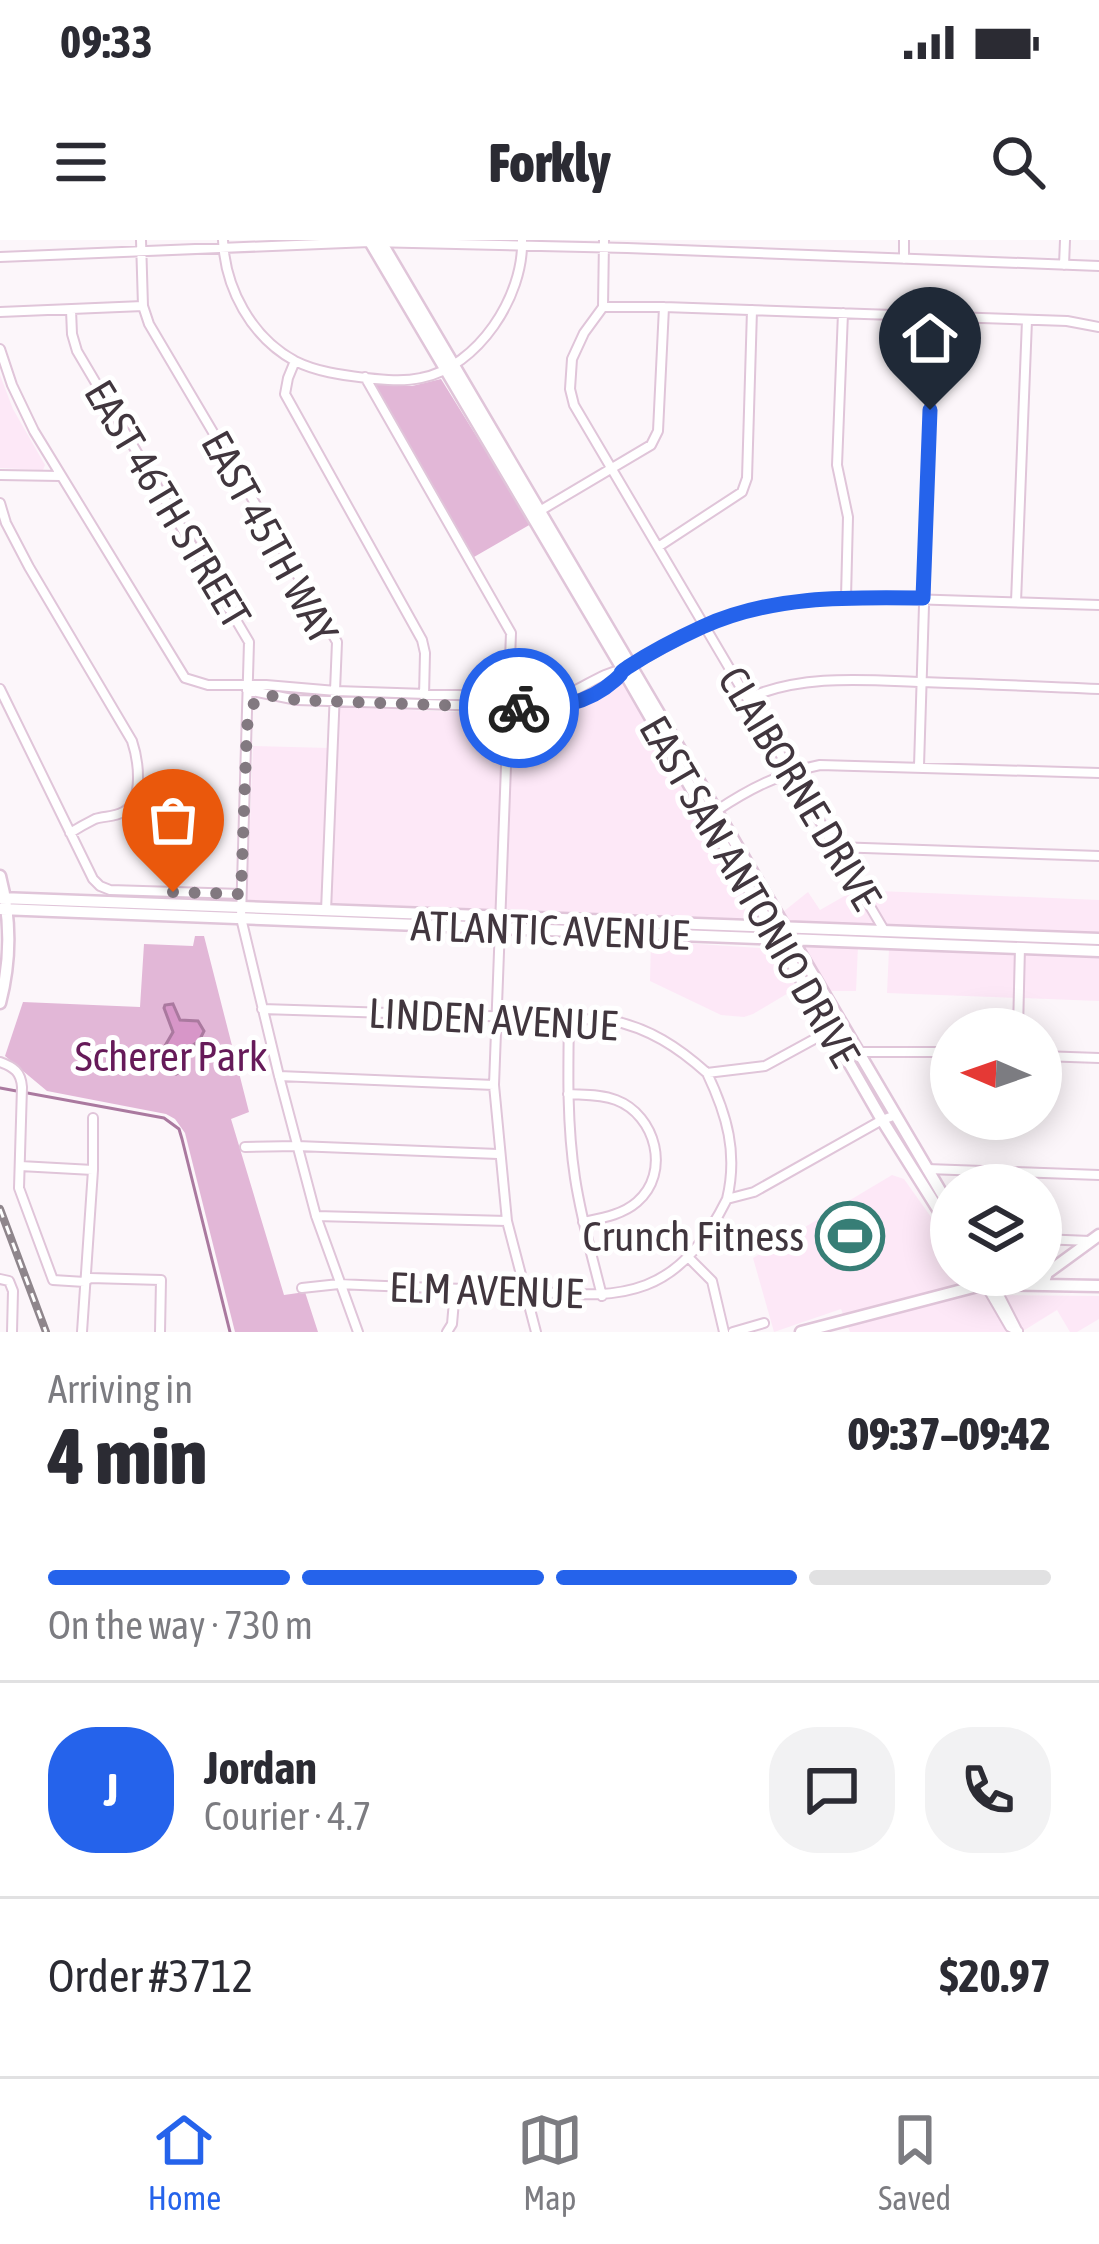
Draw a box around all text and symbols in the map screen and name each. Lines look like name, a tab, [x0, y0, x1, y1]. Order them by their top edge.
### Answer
text: 09:33	[60, 16, 153, 68]
icon: menu	[48, 129, 114, 195]
icon: search	[985, 129, 1051, 195]
text: Forkly	[489, 132, 610, 193]
pin	[879, 287, 981, 410]
icon: home	[897, 305, 963, 371]
street label: EAST 46TH STREET	[75, 372, 261, 636]
street label: EAST 45TH WAY	[192, 423, 348, 652]
courier	[459, 648, 579, 768]
street label: CLAIBORNE DRIVE	[709, 658, 891, 918]
icon: bike	[486, 675, 552, 741]
street label: EAST SAN ANTONIO DRIVE	[630, 708, 870, 1075]
pin	[122, 769, 224, 892]
icon: bag	[140, 787, 206, 853]
street label: ATLANTIC AVENUE	[410, 901, 690, 959]
street label: LINDEN AVENUE	[367, 989, 619, 1049]
north arrow	[930, 1008, 1062, 1140]
map controls	[930, 1008, 1062, 1296]
park label: Scherer Park	[75, 1032, 267, 1080]
button: layers	[930, 1164, 1062, 1296]
sports icon: Crunch Fitness	[815, 1201, 885, 1271]
place label: Crunch Fitness	[583, 1212, 804, 1260]
street label: ELM AVENUE	[388, 1263, 584, 1317]
text: Arriving in	[48, 1367, 193, 1411]
text: 09:37–09:42	[848, 1408, 1051, 1460]
text: 4 min	[48, 1411, 207, 1501]
text: On the way · 730 m	[48, 1603, 313, 1647]
button: chat	[769, 1727, 895, 1853]
button: phone	[925, 1727, 1051, 1853]
text: Jordan	[204, 1742, 317, 1794]
text: J	[104, 1764, 118, 1816]
text: Courier · 4.7	[204, 1794, 371, 1838]
text: Order #3712	[48, 1950, 253, 2002]
text: $20.97	[939, 1950, 1051, 2002]
tab: Home	[148, 2107, 221, 2217]
tab: Map	[517, 2107, 583, 2217]
tab: Saved	[878, 2107, 951, 2217]

